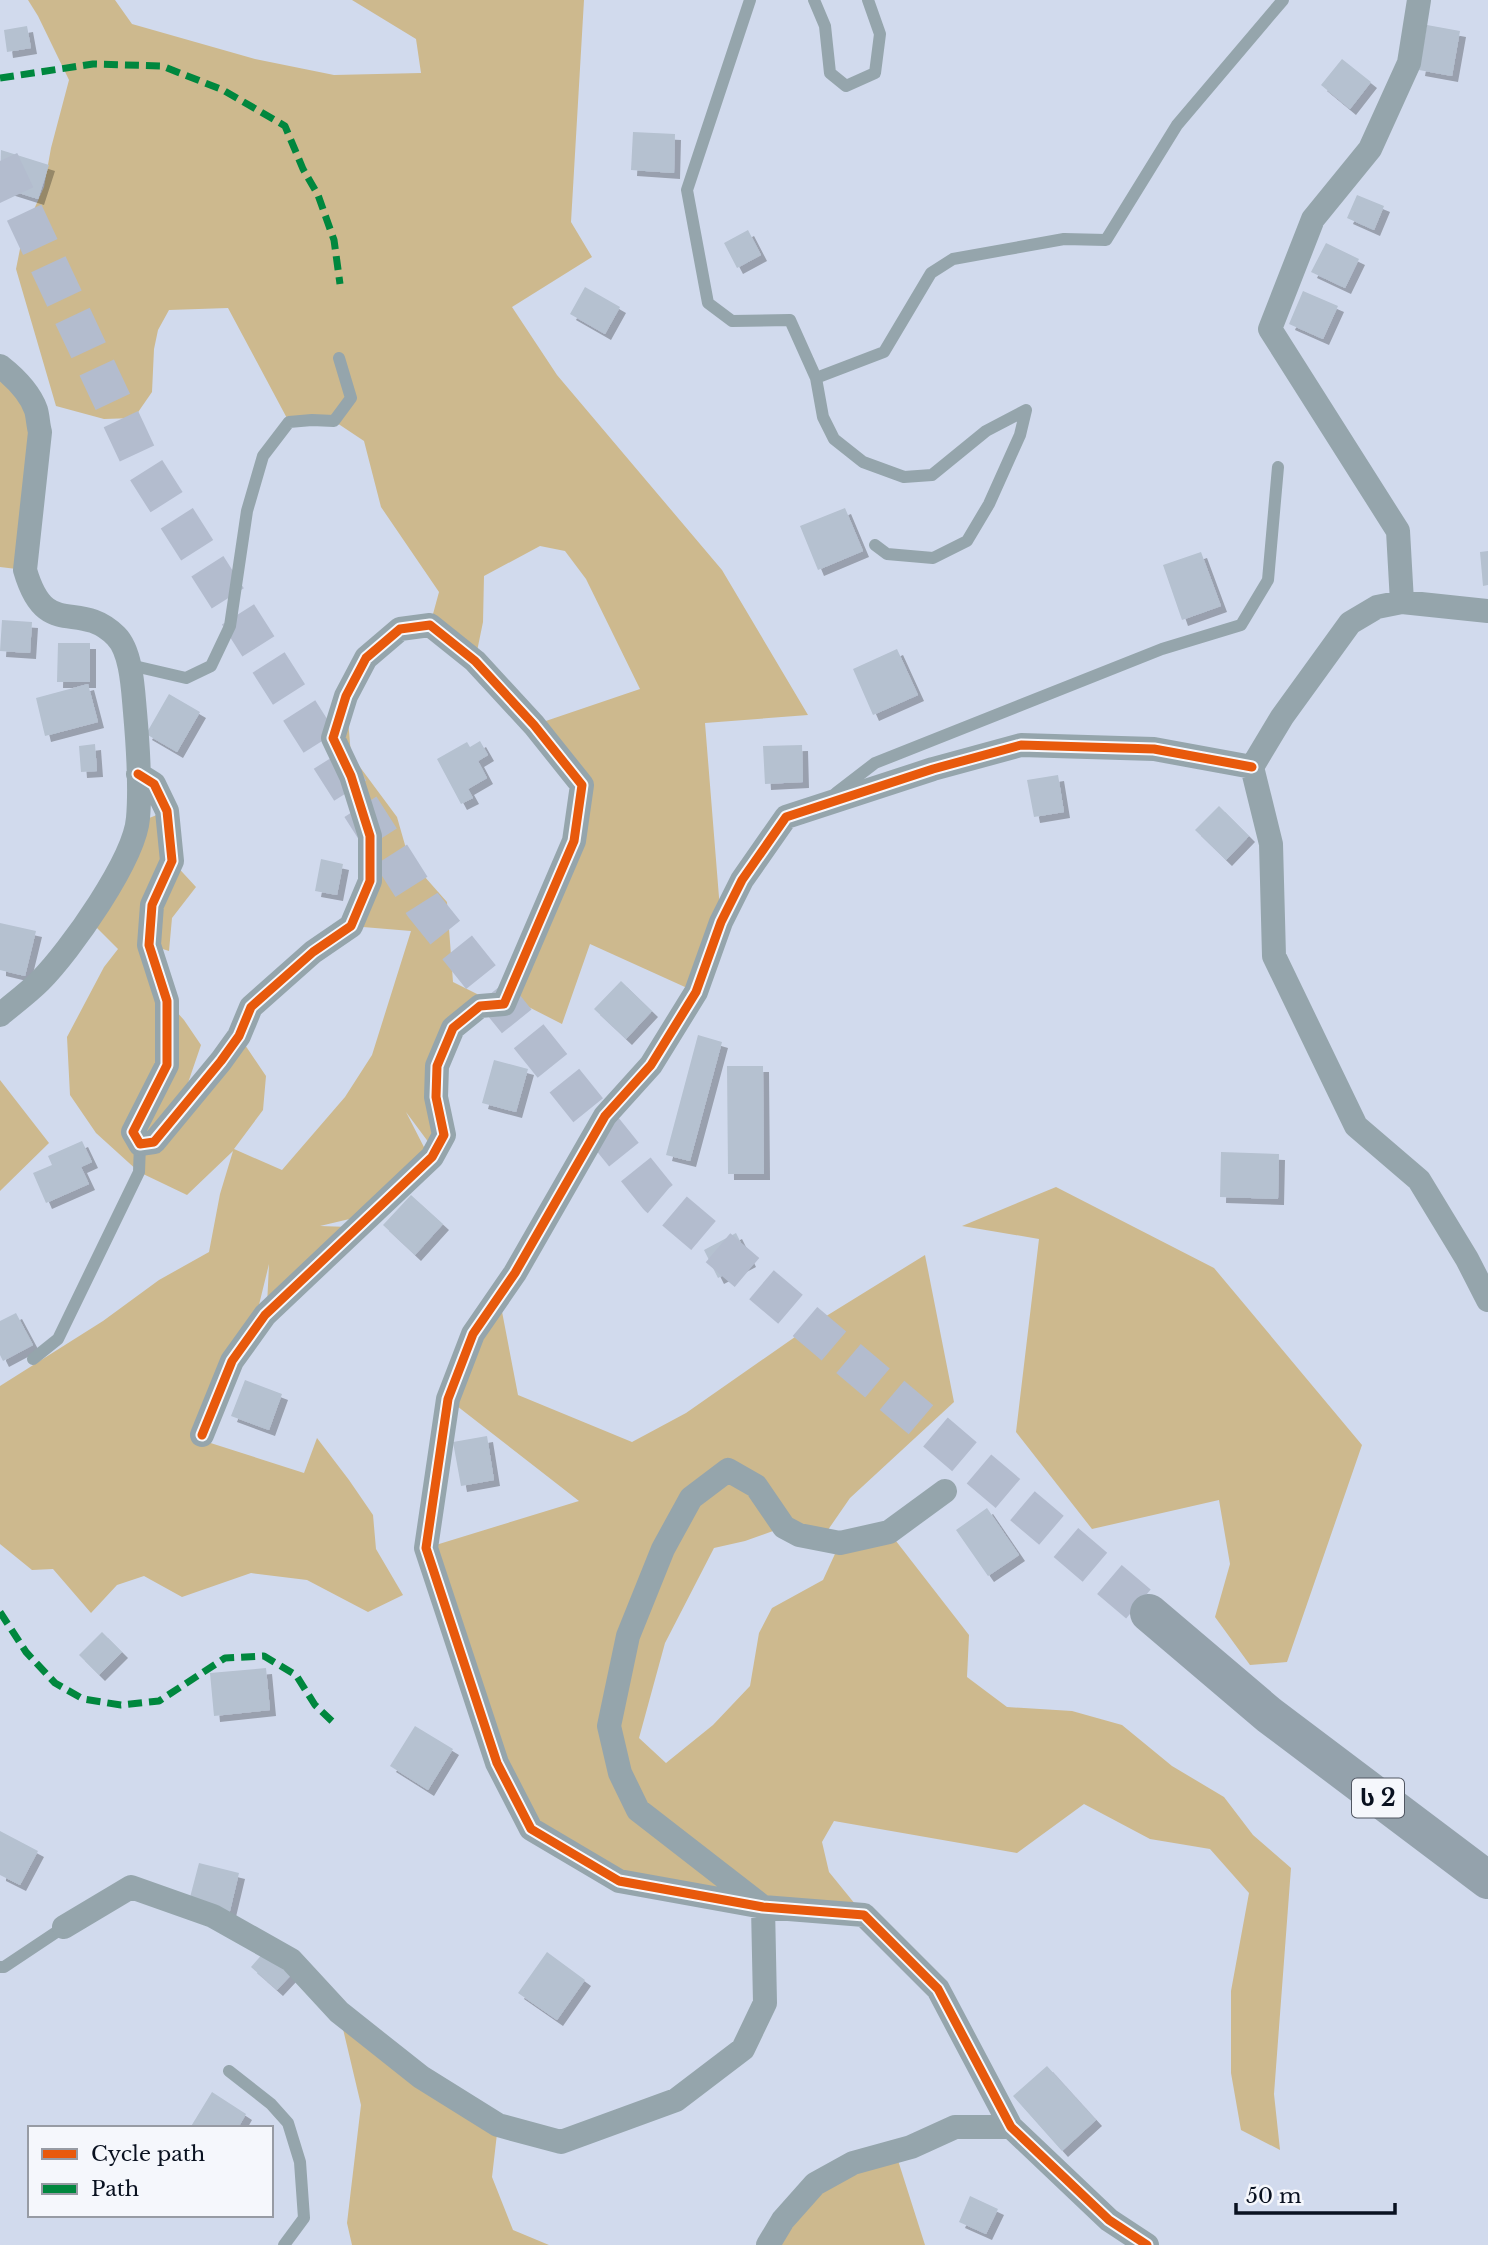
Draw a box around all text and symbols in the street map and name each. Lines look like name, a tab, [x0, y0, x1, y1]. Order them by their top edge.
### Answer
road number: ს 2	[1352, 1778, 1404, 1817]
legend	[28, 2126, 273, 2217]
text: Cycle path	[91, 2141, 205, 2167]
scale bar	[1236, 2172, 1395, 2216]
text: Path	[91, 2176, 139, 2202]
text: 50 m	[1246, 2183, 1302, 2209]

